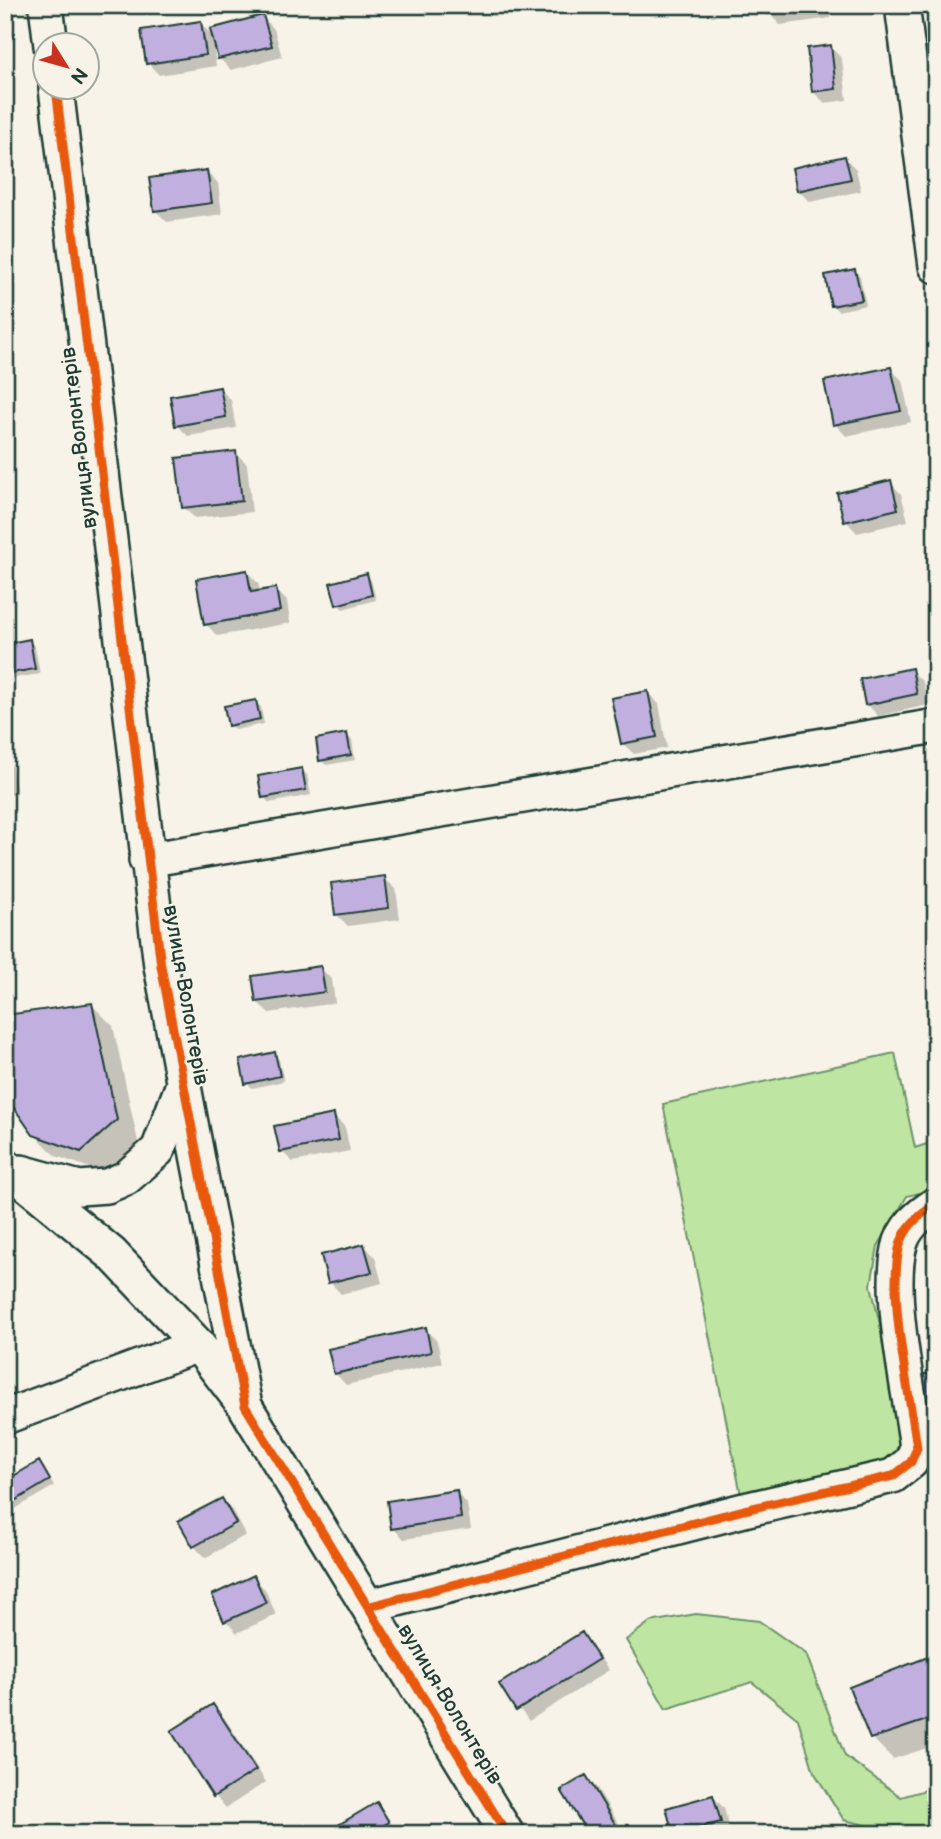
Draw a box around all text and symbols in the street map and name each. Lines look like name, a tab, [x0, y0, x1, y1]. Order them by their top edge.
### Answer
north arrow	[32, 32, 102, 102]
text: N	[65, 63, 92, 88]
street label: вулиця Волонтерів	[55, 346, 103, 530]
street label: вулиця Волонтерів	[158, 903, 214, 1087]
street label: вулиця Волонтерів	[392, 1619, 508, 1789]

